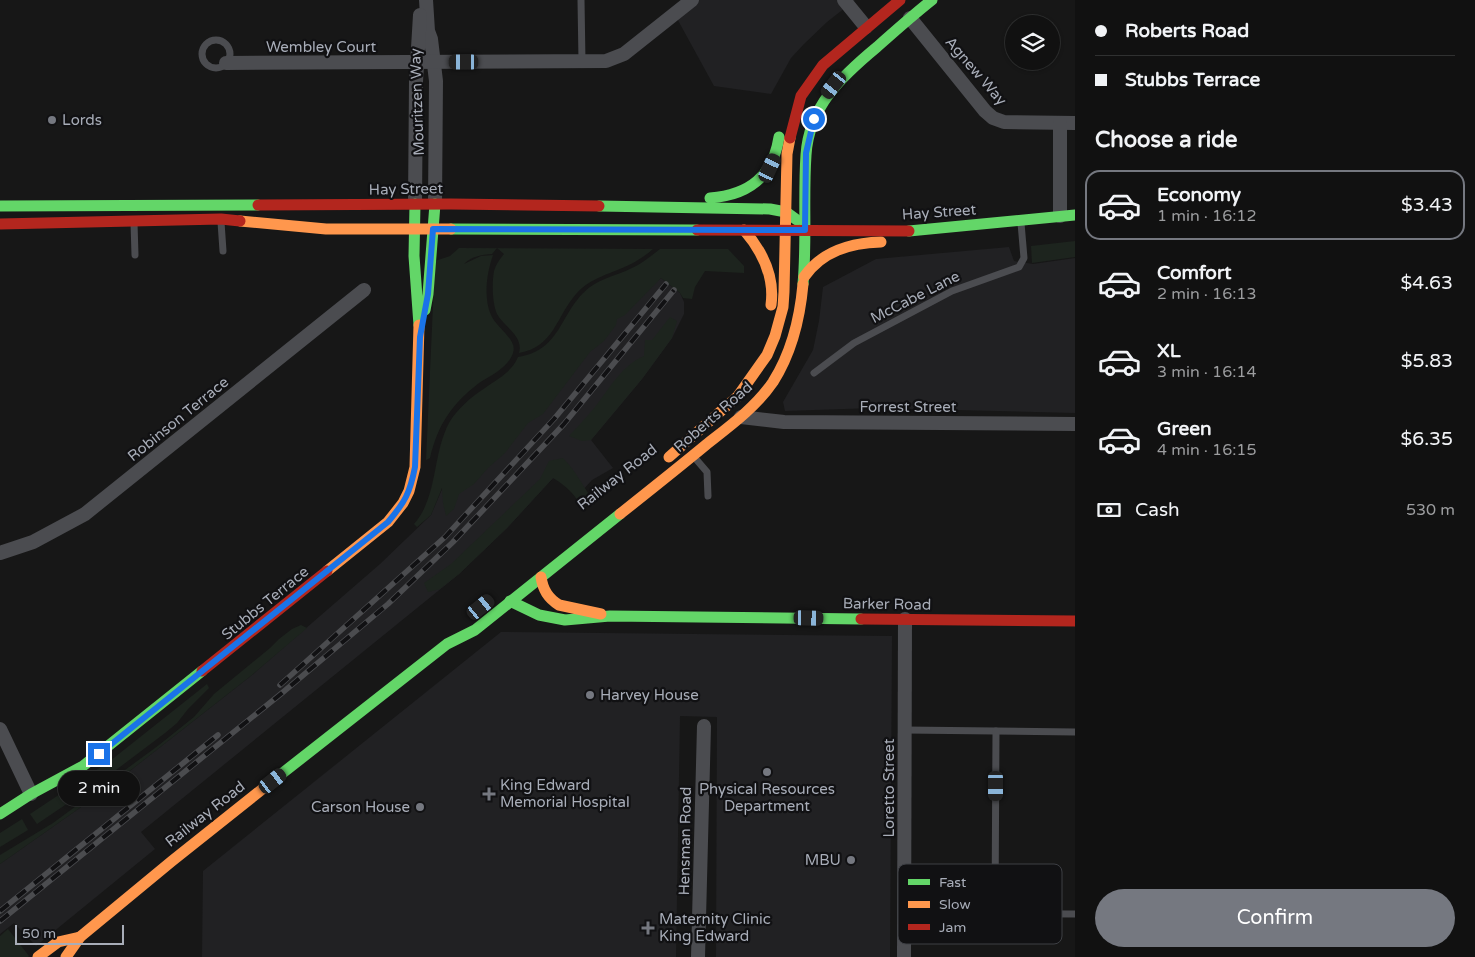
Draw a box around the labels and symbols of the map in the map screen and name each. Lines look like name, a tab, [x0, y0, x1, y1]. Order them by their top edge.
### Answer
street label: Agnew Way	[941, 33, 1011, 109]
street label: Wembley Court	[266, 38, 376, 56]
street label: Mouritzen Way	[406, 48, 428, 156]
car	[449, 55, 479, 70]
car	[818, 69, 849, 101]
route start	[803, 108, 825, 130]
place label: Lords	[62, 111, 102, 129]
marker: Lords	[46, 114, 58, 126]
car	[756, 151, 783, 185]
street label: Hay Street	[369, 179, 444, 199]
street label: Hay Street	[901, 200, 977, 224]
street label: McCabe Lane	[867, 267, 963, 327]
street label: Robinson Terrace	[124, 373, 232, 465]
street label: Roberts Road	[670, 378, 756, 456]
street label: Forrest Street	[859, 398, 957, 416]
street label: Railway Road	[574, 440, 660, 514]
street label: Stubbs Terrace	[218, 562, 312, 644]
car	[464, 592, 497, 622]
street label: Barker Road	[843, 594, 931, 614]
car	[793, 610, 824, 626]
place label: Harvey House	[600, 686, 699, 704]
marker: Harvey House	[584, 689, 596, 701]
street label: Loretto Street	[880, 738, 898, 838]
route end	[88, 743, 110, 765]
car	[256, 766, 289, 796]
marker: Physical Resources Department	[761, 766, 773, 778]
car	[988, 771, 1003, 801]
callout: 2 min	[58, 772, 140, 806]
place label: King Edward Memorial Hospital	[500, 776, 630, 811]
street label: Railway Road	[162, 777, 248, 851]
place label: Physical Resources Department	[699, 780, 835, 815]
street label: Hensman Road	[675, 786, 695, 896]
marker: King Edward Memorial Hospital	[482, 787, 496, 801]
place label: Carson House	[311, 798, 410, 816]
marker: Carson House	[414, 801, 426, 813]
place label: MBU	[805, 851, 841, 869]
marker: MBU	[845, 854, 857, 866]
legend	[898, 864, 1062, 944]
text: Fast	[939, 874, 967, 891]
text: Slow	[939, 896, 971, 913]
place label: Maternity Clinic King Edward	[659, 910, 771, 945]
text: Jam	[939, 919, 966, 936]
marker: Maternity Clinic King Edward	[641, 921, 655, 935]
scale bar	[15, 922, 124, 945]

